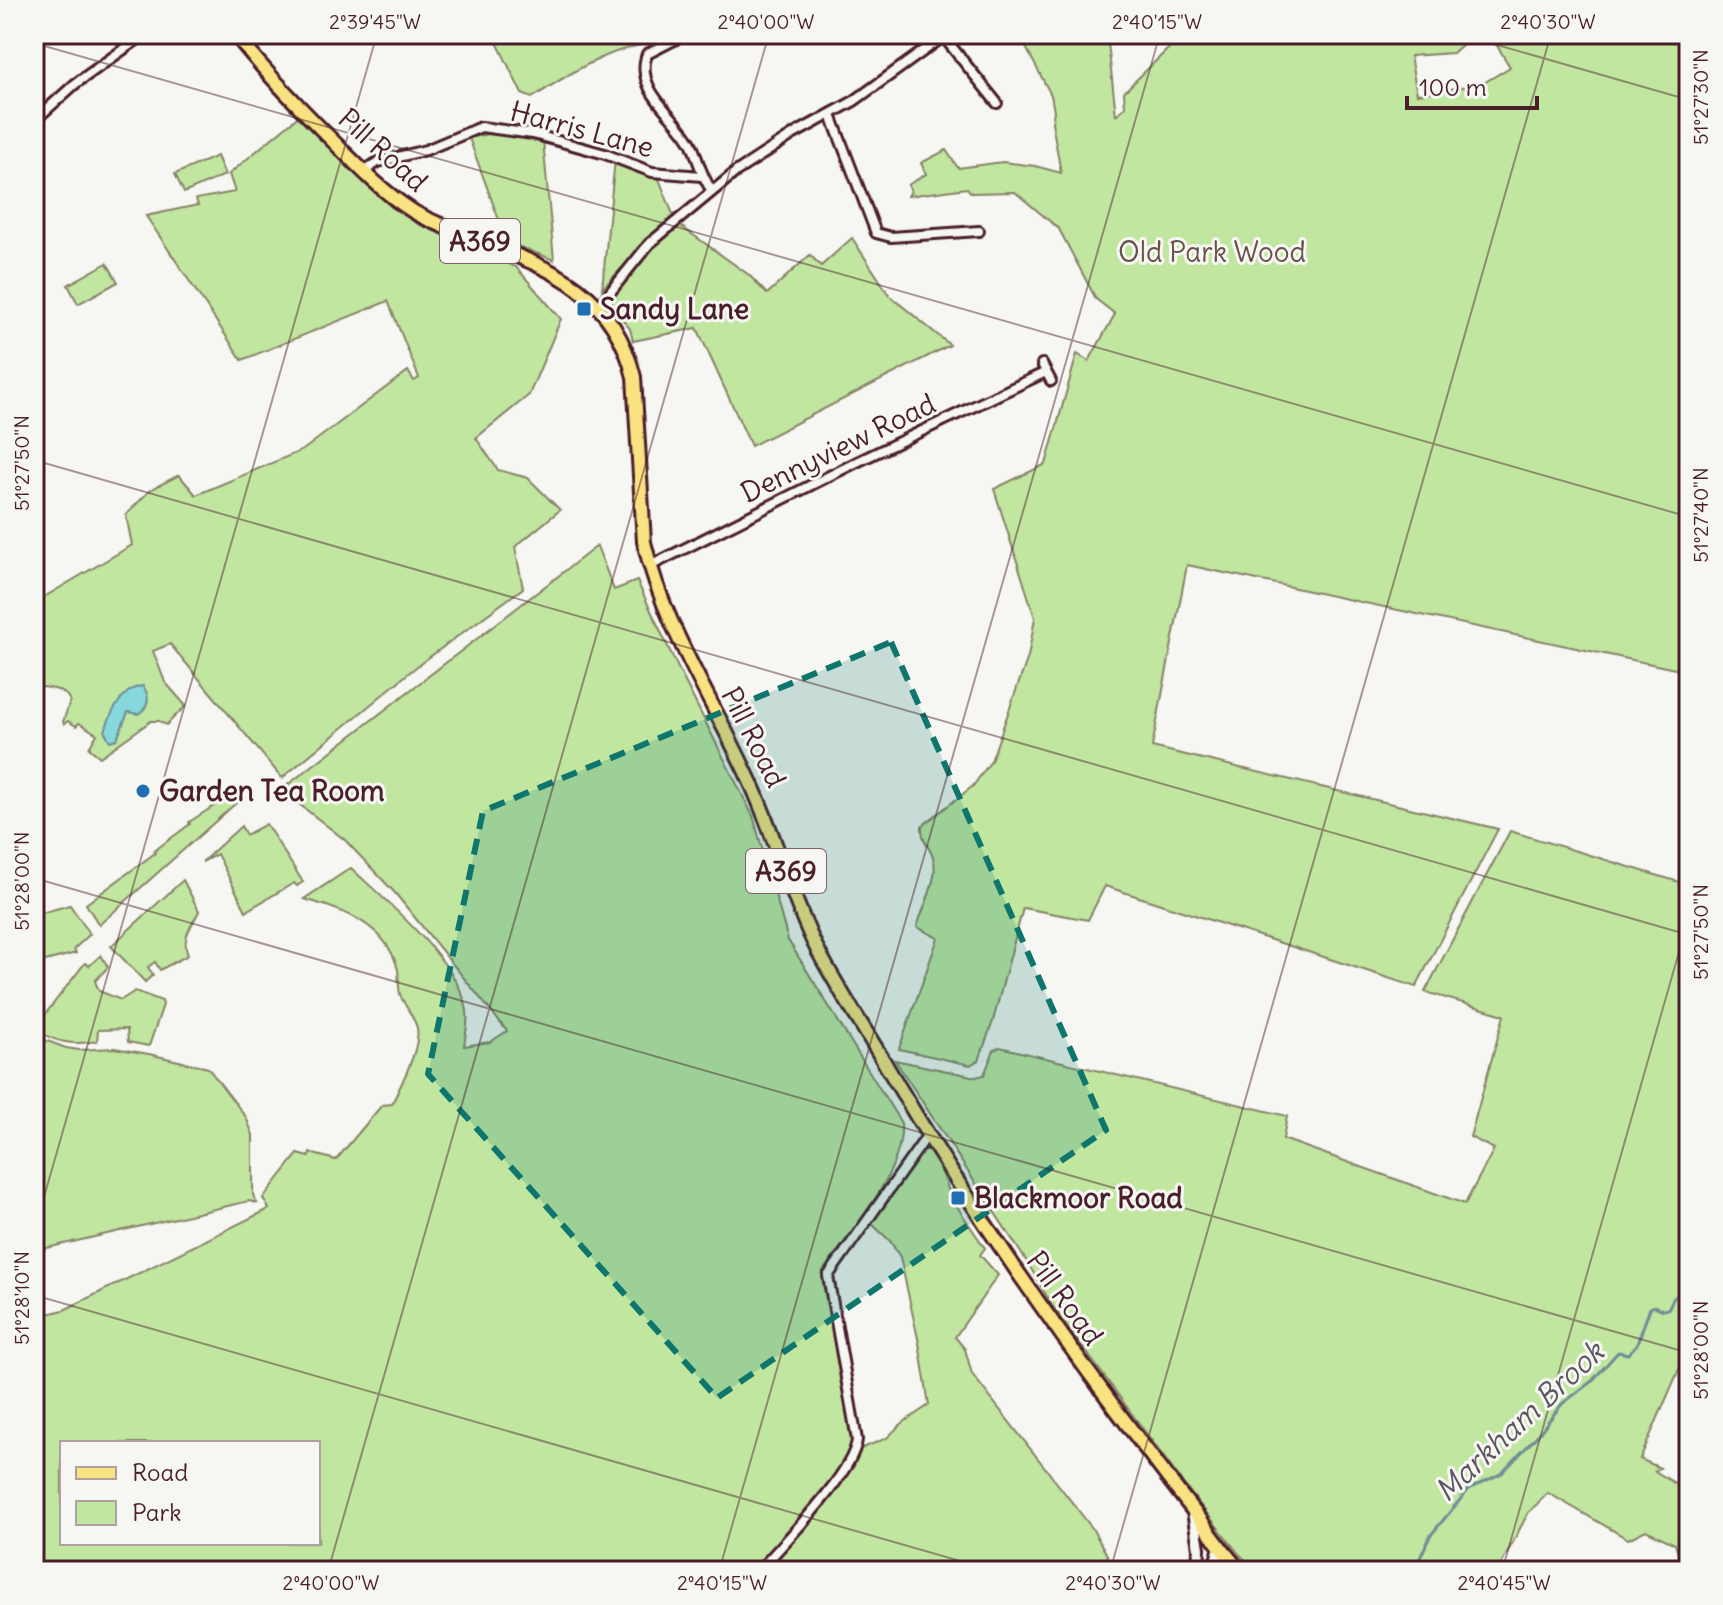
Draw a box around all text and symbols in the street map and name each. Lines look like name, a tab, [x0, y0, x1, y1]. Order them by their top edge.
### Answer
text: 2°39'45"W	[329, 9, 421, 34]
text: 2°40'00"W	[717, 9, 815, 34]
text: 2°40'15"W	[1112, 9, 1202, 34]
text: 2°40'30"W	[1500, 9, 1596, 34]
text: 51°27'30"N	[1688, 49, 1713, 145]
scale bar	[1407, 60, 1537, 110]
text: 100 m	[1419, 72, 1487, 102]
street label: Harris Lane	[506, 93, 658, 165]
street label: Pill Road	[331, 101, 435, 199]
road number: A369	[440, 219, 520, 263]
park label: Old Park Wood	[1118, 234, 1306, 270]
place label: Sandy Lane	[600, 291, 749, 327]
marker: Sandy Lane	[575, 300, 593, 318]
street label: Dennyview Road	[735, 385, 941, 511]
text: 51°27'50"N	[9, 415, 34, 511]
text: 51°27'40"N	[1688, 467, 1713, 563]
street label: Pill Road	[713, 681, 795, 793]
place label: Garden Tea Room	[159, 773, 385, 809]
marker: Garden Tea Room	[134, 782, 152, 800]
text: 51°28'00"N	[9, 831, 34, 931]
road number: A369	[746, 849, 826, 893]
text: 51°27'50"N	[1688, 884, 1713, 980]
place label: Blackmoor Road	[974, 1180, 1183, 1216]
marker: Blackmoor Road	[949, 1189, 967, 1207]
street label: Pill Road	[1019, 1244, 1111, 1352]
text: 51°28'10"N	[9, 1251, 34, 1345]
text: 51°28'00"N	[1688, 1300, 1713, 1400]
water label: Markham Brook	[1427, 1332, 1613, 1509]
legend	[60, 1441, 320, 1545]
text: Road	[132, 1457, 188, 1487]
text: Park	[132, 1497, 182, 1527]
text: 2°40'00"W	[282, 1570, 380, 1595]
text: 2°40'15"W	[677, 1570, 767, 1595]
text: 2°40'30"W	[1065, 1570, 1161, 1595]
text: 2°40'45"W	[1457, 1570, 1551, 1595]

